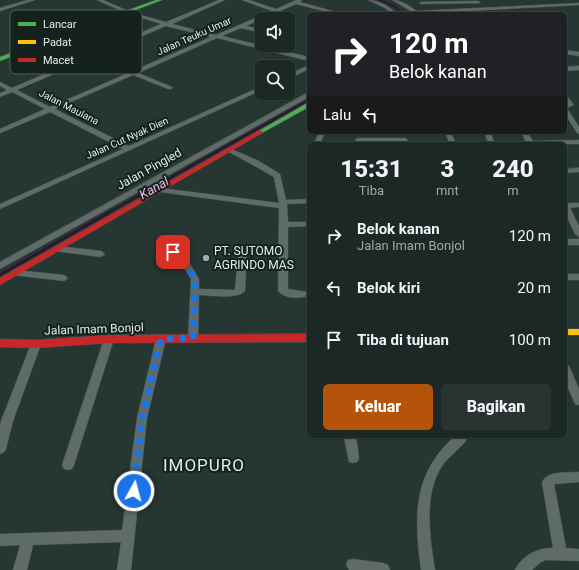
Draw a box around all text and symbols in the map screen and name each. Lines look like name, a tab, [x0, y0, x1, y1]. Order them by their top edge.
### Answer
legend	[10, 10, 142, 74]
map controls	[255, 12, 295, 100]
button: sound	[255, 12, 295, 52]
street label: Jalan Teuku Umar	[155, 14, 233, 57]
text: Lancar	[43, 18, 77, 31]
text: 120 m	[389, 27, 468, 60]
icon: right	[323, 28, 375, 80]
text: Padat	[43, 36, 72, 49]
text: Macet	[43, 54, 74, 67]
button: search	[255, 60, 295, 100]
text: Belok kanan	[389, 61, 487, 82]
street label: Jalan Maulana	[37, 87, 101, 127]
icon: left	[359, 104, 381, 126]
text: Lalu	[323, 106, 351, 124]
street label: Jalan Cut Nyak Dien	[84, 115, 170, 161]
street label: Jalan Pingled	[114, 145, 184, 193]
text: 15:31	[340, 155, 403, 183]
text: 3	[440, 155, 454, 183]
text: 240	[492, 155, 534, 183]
water label: Kanal	[137, 173, 172, 202]
text: Tiba	[359, 183, 384, 198]
text: mnt	[436, 183, 459, 198]
text: m	[507, 183, 519, 198]
text: Belok kanan	[357, 220, 440, 238]
icon: right	[323, 225, 345, 247]
text: 120 m	[509, 227, 551, 245]
pin	[156, 235, 190, 269]
text: Jalan Imam Bonjol	[357, 238, 465, 253]
icon: arrive	[162, 241, 184, 263]
place label: PT. SUTOMO AGRINDO MAS	[214, 244, 294, 272]
marker: PT. SUTOMO AGRINDO MAS	[201, 253, 211, 263]
icon: left	[323, 277, 345, 299]
text: Belok kiri	[357, 279, 420, 297]
text: 20 m	[517, 279, 551, 297]
street label: Jalan Imam Bonjol	[44, 320, 144, 338]
icon: arrive	[323, 329, 345, 351]
text: Tiba di tujuan	[357, 331, 449, 349]
text: 100 m	[509, 331, 551, 349]
button: Keluar	[323, 384, 433, 430]
button: Bagikan	[441, 384, 551, 430]
district label: IMOPURO	[163, 455, 245, 475]
position arrow	[113, 470, 155, 512]

